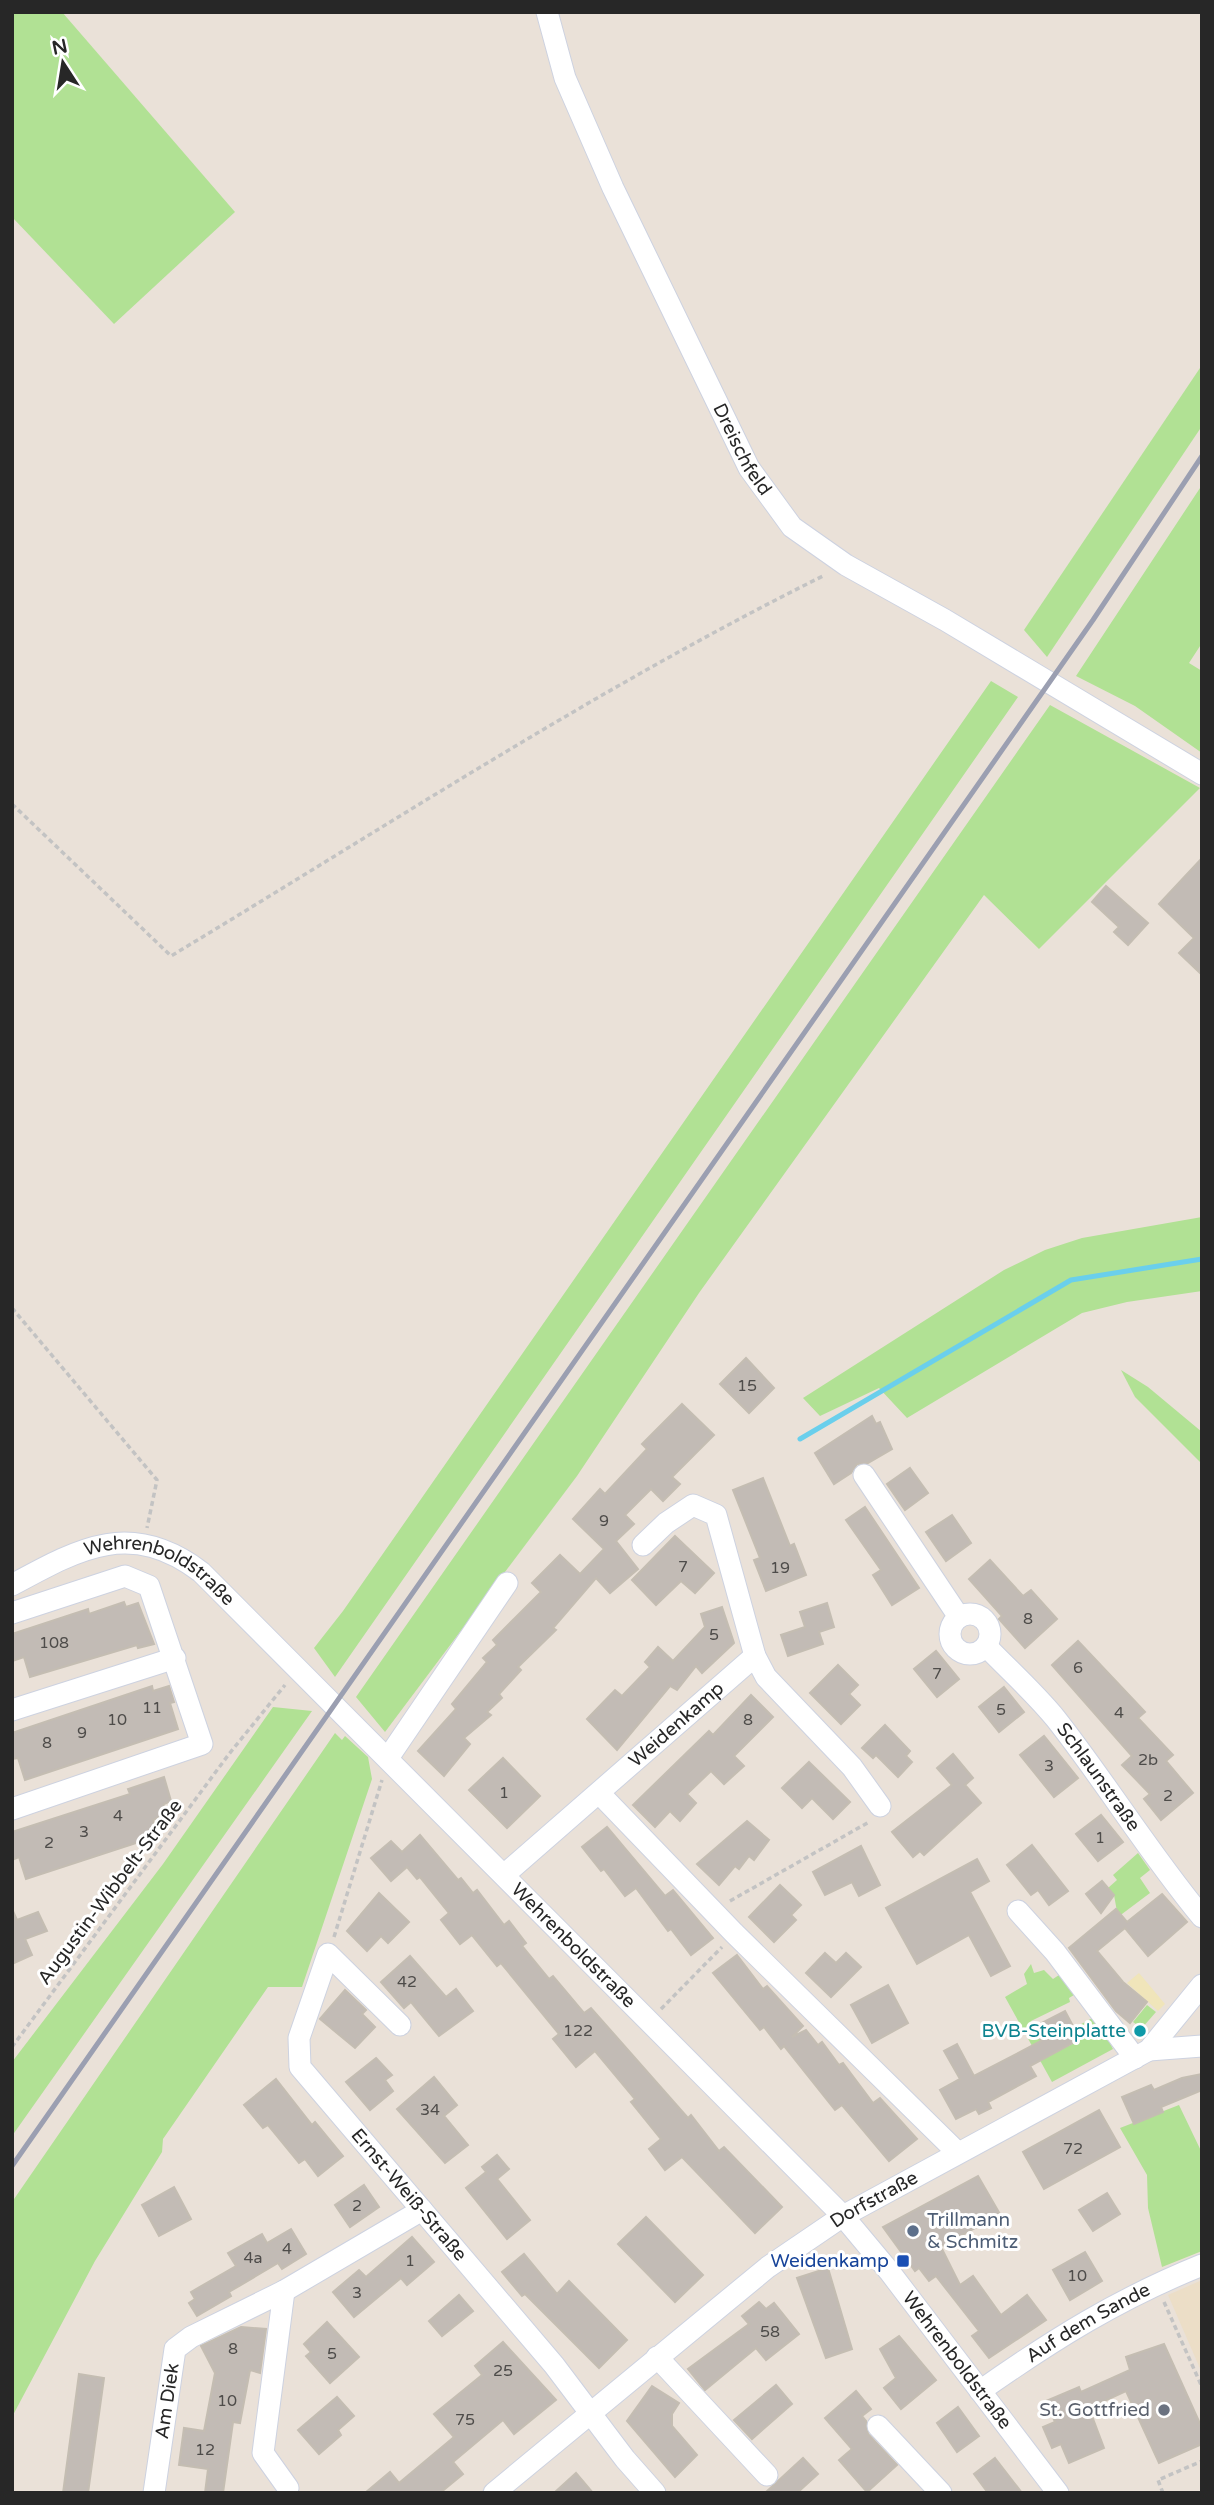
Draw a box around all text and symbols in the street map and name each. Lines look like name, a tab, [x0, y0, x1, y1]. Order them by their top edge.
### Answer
north arrow	[28, 28, 98, 98]
text: N	[50, 35, 69, 60]
street label: Dreischfeld	[708, 400, 776, 500]
house number: 15	[737, 1376, 757, 1396]
house number: 9	[599, 1511, 609, 1531]
street label: Wehrenboldstraße	[82, 1532, 239, 1610]
house number: 7	[678, 1557, 688, 1577]
house number: 19	[770, 1558, 790, 1578]
house number: 8	[1023, 1609, 1033, 1629]
house number: 5	[709, 1625, 719, 1645]
house number: 108	[39, 1633, 69, 1653]
house number: 6	[1073, 1658, 1083, 1678]
house number: 7	[932, 1664, 942, 1684]
street label: Weidenkamp	[625, 1677, 728, 1772]
house number: 11	[142, 1698, 162, 1718]
house number: 5	[996, 1700, 1006, 1720]
house number: 4	[1114, 1703, 1124, 1723]
house number: 10	[107, 1710, 127, 1730]
house number: 8	[743, 1710, 753, 1730]
street label: Schlaunstraße	[1052, 1718, 1145, 1836]
house number: 9	[77, 1723, 87, 1743]
house number: 8	[42, 1733, 52, 1753]
house number: 2b	[1138, 1750, 1158, 1770]
house number: 3	[1044, 1756, 1054, 1776]
house number: 1	[499, 1783, 509, 1803]
house number: 2	[1163, 1786, 1173, 1806]
street label: Augustin-Wibbelt-Straße	[33, 1795, 187, 1989]
house number: 4	[113, 1806, 123, 1826]
house number: 3	[79, 1822, 89, 1842]
house number: 1	[1095, 1828, 1105, 1848]
house number: 2	[44, 1833, 54, 1853]
street label: Wehrenboldstraße	[507, 1879, 640, 2012]
house number: 42	[397, 1972, 417, 1992]
place label: BVB-Steinplatte	[982, 2020, 1126, 2042]
house number: 122	[563, 2021, 593, 2041]
marker: BVB-Steinplatte	[1132, 2023, 1148, 2039]
house number: 34	[420, 2100, 440, 2120]
street label: Ernst-Weiß-Straße	[347, 2124, 471, 2265]
house number: 72	[1063, 2139, 1083, 2159]
street label: Dorfstraße	[826, 2167, 922, 2233]
house number: 2	[352, 2196, 362, 2216]
place label: Trillmann & Schmitz	[927, 2209, 1018, 2253]
marker: Trillmann & Schmitz	[905, 2223, 921, 2239]
house number: 4	[282, 2239, 292, 2259]
house number: 4a	[243, 2248, 263, 2268]
place label: Weidenkamp	[771, 2250, 889, 2272]
house number: 1	[405, 2251, 415, 2271]
marker: Weidenkamp	[895, 2253, 911, 2269]
house number: 10	[1067, 2266, 1087, 2286]
street label: Auf dem Sande	[1022, 2279, 1154, 2367]
house number: 3	[352, 2283, 362, 2303]
street label: Wehrenboldstraße	[898, 2287, 1016, 2433]
house number: 58	[760, 2322, 780, 2342]
house number: 8	[228, 2339, 238, 2359]
house number: 5	[327, 2344, 337, 2364]
house number: 25	[493, 2361, 513, 2381]
street label: Am Diek	[151, 2362, 184, 2440]
house number: 10	[217, 2391, 237, 2411]
place label: St. Gottfried	[1039, 2399, 1150, 2421]
marker: St. Gottfried	[1156, 2402, 1172, 2418]
house number: 75	[455, 2410, 475, 2430]
house number: 12	[195, 2440, 215, 2460]

